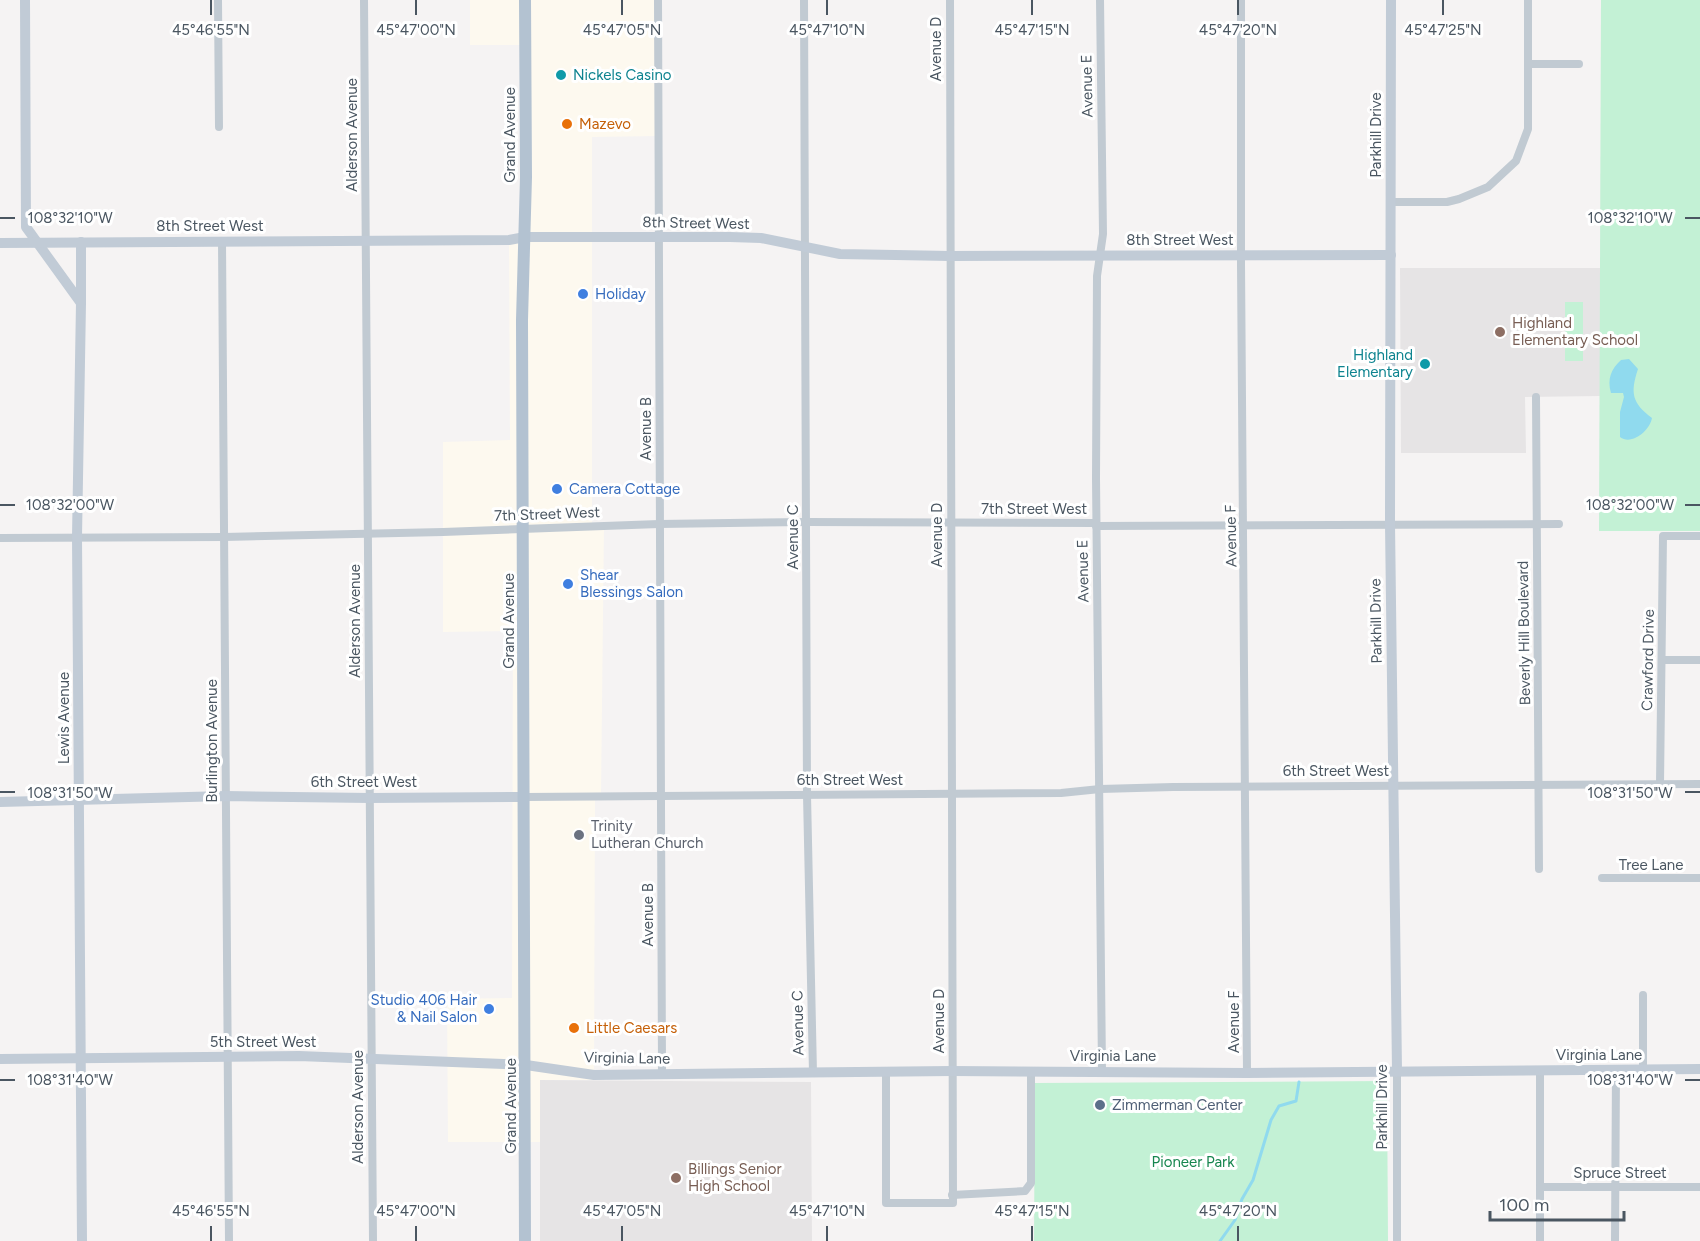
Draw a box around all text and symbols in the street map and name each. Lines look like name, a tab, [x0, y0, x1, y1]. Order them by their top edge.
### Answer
street label: Avenue D	[927, 17, 945, 81]
text: 45°46'55"N	[172, 21, 250, 39]
text: 45°47'00"N	[376, 21, 456, 39]
text: 45°47'05"N	[583, 21, 661, 39]
text: 45°47'10"N	[789, 21, 865, 39]
text: 45°47'15"N	[994, 21, 1070, 39]
text: 45°47'20"N	[1199, 21, 1277, 39]
text: 45°47'25"N	[1404, 21, 1482, 39]
street label: Avenue E	[1077, 54, 1097, 118]
place label: Nickels Casino	[573, 66, 672, 84]
marker: Nickels Casino	[554, 68, 568, 82]
street label: Alderson Avenue	[343, 78, 361, 192]
street label: Grand Avenue	[501, 87, 519, 183]
street label: Parkhill Drive	[1367, 92, 1385, 178]
place label: Mazevo	[579, 115, 631, 133]
marker: Mazevo	[560, 117, 574, 131]
text: 108°32'10"W	[27, 209, 113, 227]
text: 108°32'10"W	[1587, 209, 1673, 227]
street label: 8th Street West	[642, 213, 750, 233]
street label: 8th Street West	[156, 217, 264, 235]
street label: 8th Street West	[1126, 231, 1234, 249]
place label: Holiday	[595, 285, 646, 303]
marker: Holiday	[576, 287, 590, 301]
place label: Highland Elementary School	[1512, 314, 1638, 349]
marker: Highland Elementary School	[1493, 325, 1507, 339]
place label: Highland Elementary	[1337, 346, 1413, 381]
marker: Highland Elementary	[1418, 357, 1432, 371]
street label: Avenue B	[637, 397, 655, 461]
place label: Camera Cottage	[569, 480, 680, 498]
marker: Camera Cottage	[550, 482, 564, 496]
text: 108°32'00"W	[26, 496, 115, 514]
text: 108°32'00"W	[1586, 496, 1675, 514]
street label: 7th Street West	[981, 500, 1087, 518]
street label: 7th Street West	[494, 503, 601, 525]
street label: Avenue D	[928, 503, 946, 567]
street label: Avenue C	[784, 504, 802, 570]
street label: Avenue F	[1221, 505, 1241, 567]
street label: Avenue E	[1073, 539, 1093, 603]
street label: Beverly Hill Boulevard	[1514, 561, 1534, 705]
street label: Alderson Avenue	[346, 564, 364, 678]
place label: Shear Blessings Salon	[580, 566, 683, 601]
street label: Grand Avenue	[500, 573, 518, 669]
marker: Shear Blessings Salon	[561, 577, 575, 591]
street label: Parkhill Drive	[1366, 578, 1386, 664]
street label: Crawford Drive	[1638, 609, 1658, 711]
street label: Lewis Avenue	[55, 672, 73, 764]
street label: Burlington Avenue	[203, 679, 221, 803]
street label: 6th Street West	[1283, 762, 1390, 780]
street label: 6th Street West	[797, 771, 904, 789]
street label: 6th Street West	[311, 773, 418, 791]
text: 108°31'50"W	[27, 784, 113, 802]
text: 108°31'50"W	[1587, 784, 1673, 802]
place label: Trinity Lutheran Church	[591, 817, 703, 852]
marker: Trinity Lutheran Church	[572, 828, 586, 842]
street label: Tree Lane	[1619, 856, 1683, 874]
street label: Avenue B	[639, 883, 657, 947]
street label: Avenue D	[930, 989, 948, 1053]
street label: Avenue C	[788, 990, 808, 1056]
place label: Studio 406 Hair & Nail Salon	[370, 991, 477, 1026]
street label: Avenue F	[1225, 991, 1243, 1053]
marker: Studio 406 Hair & Nail Salon	[482, 1002, 496, 1016]
place label: Little Caesars	[586, 1019, 677, 1037]
marker: Little Caesars	[567, 1021, 581, 1035]
street label: 5th Street West	[210, 1033, 317, 1051]
street label: Virginia Lane	[1556, 1046, 1642, 1064]
street label: Virginia Lane	[1070, 1047, 1156, 1065]
street label: Virginia Lane	[584, 1048, 670, 1068]
street label: Alderson Avenue	[349, 1050, 367, 1164]
street label: Grand Avenue	[502, 1058, 520, 1154]
street label: Parkhill Drive	[1373, 1064, 1391, 1150]
text: 108°31'40"W	[27, 1071, 114, 1089]
text: 108°31'40"W	[1587, 1071, 1674, 1089]
place label: Zimmerman Center	[1112, 1096, 1243, 1114]
marker: Zimmerman Center	[1093, 1098, 1107, 1112]
park label: Pioneer Park	[1152, 1153, 1235, 1171]
place label: Billings Senior High School	[688, 1160, 782, 1195]
street label: Spruce Street	[1573, 1164, 1667, 1182]
marker: Billings Senior High School	[669, 1171, 683, 1185]
scale bar	[1490, 1184, 1624, 1222]
text: 100 m	[1499, 1194, 1549, 1216]
text: 45°46'55"N	[172, 1202, 250, 1220]
text: 45°47'00"N	[376, 1202, 456, 1220]
text: 45°47'05"N	[583, 1202, 661, 1220]
text: 45°47'10"N	[789, 1202, 865, 1220]
text: 45°47'15"N	[994, 1202, 1070, 1220]
text: 45°47'20"N	[1199, 1202, 1277, 1220]

